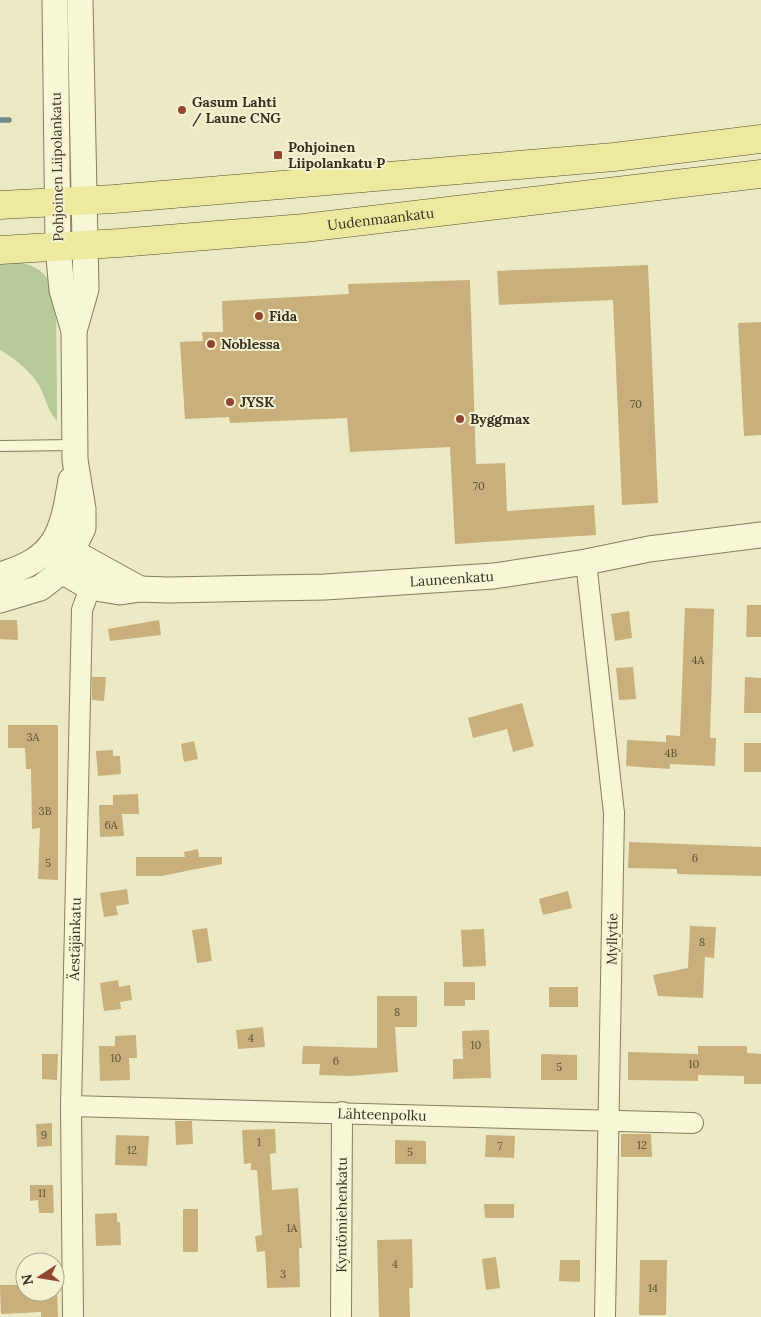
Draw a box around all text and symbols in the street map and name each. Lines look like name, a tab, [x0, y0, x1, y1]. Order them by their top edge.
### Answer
street label: Pohjoinen Liipolankatu	[47, 92, 67, 242]
place label: Gasum Lahti / Laune CNG	[192, 93, 281, 127]
marker: Gasum Lahti / Laune CNG	[176, 104, 188, 116]
place label: Pohjoinen Liipolankatu P	[288, 138, 385, 172]
marker: Pohjoinen Liipolankatu P	[272, 149, 284, 161]
street label: Uudenmaankatu	[326, 204, 435, 234]
place label: Fida	[269, 307, 298, 325]
marker: Fida	[253, 310, 265, 322]
place label: Noblessa	[221, 335, 281, 353]
marker: Noblessa	[205, 338, 217, 350]
place label: JYSK	[240, 393, 274, 411]
marker: JYSK	[224, 396, 236, 408]
house number: 70	[630, 397, 642, 411]
place label: Byggmax	[470, 410, 530, 428]
marker: Byggmax	[454, 413, 466, 425]
house number: 70	[473, 479, 485, 493]
street label: Launeenkatu	[409, 567, 494, 590]
house number: 4A	[692, 653, 706, 667]
house number: 3A	[26, 730, 41, 744]
house number: 4B	[665, 746, 678, 760]
house number: 3B	[39, 804, 52, 818]
house number: 6A	[104, 818, 119, 832]
house number: 6	[692, 851, 698, 865]
house number: 5	[45, 856, 51, 870]
street label: Äestäjänkatu	[65, 897, 85, 982]
street label: Myllytie	[603, 912, 621, 965]
house number: 8	[699, 935, 705, 949]
house number: 8	[394, 1005, 400, 1019]
house number: 4	[248, 1031, 254, 1045]
house number: 10	[471, 1038, 482, 1052]
house number: 10	[111, 1051, 122, 1065]
house number: 6	[333, 1054, 339, 1068]
house number: 10	[689, 1057, 700, 1071]
house number: 5	[556, 1060, 562, 1074]
street label: Lähteenpolku	[337, 1104, 427, 1125]
house number: 9	[41, 1128, 47, 1142]
house number: 1	[257, 1135, 261, 1149]
house number: 12	[637, 1138, 647, 1152]
house number: 7	[497, 1139, 503, 1153]
house number: 12	[127, 1143, 137, 1157]
house number: 5	[407, 1145, 413, 1159]
street label: Kyntömiehenkatu	[332, 1157, 351, 1273]
house number: 11	[38, 1186, 46, 1200]
house number: 1A	[286, 1221, 299, 1235]
north arrow	[15, 1252, 65, 1302]
house number: 4	[392, 1257, 398, 1271]
house number: 3	[280, 1267, 286, 1281]
text: N	[17, 1272, 37, 1287]
house number: 14	[648, 1281, 658, 1295]

